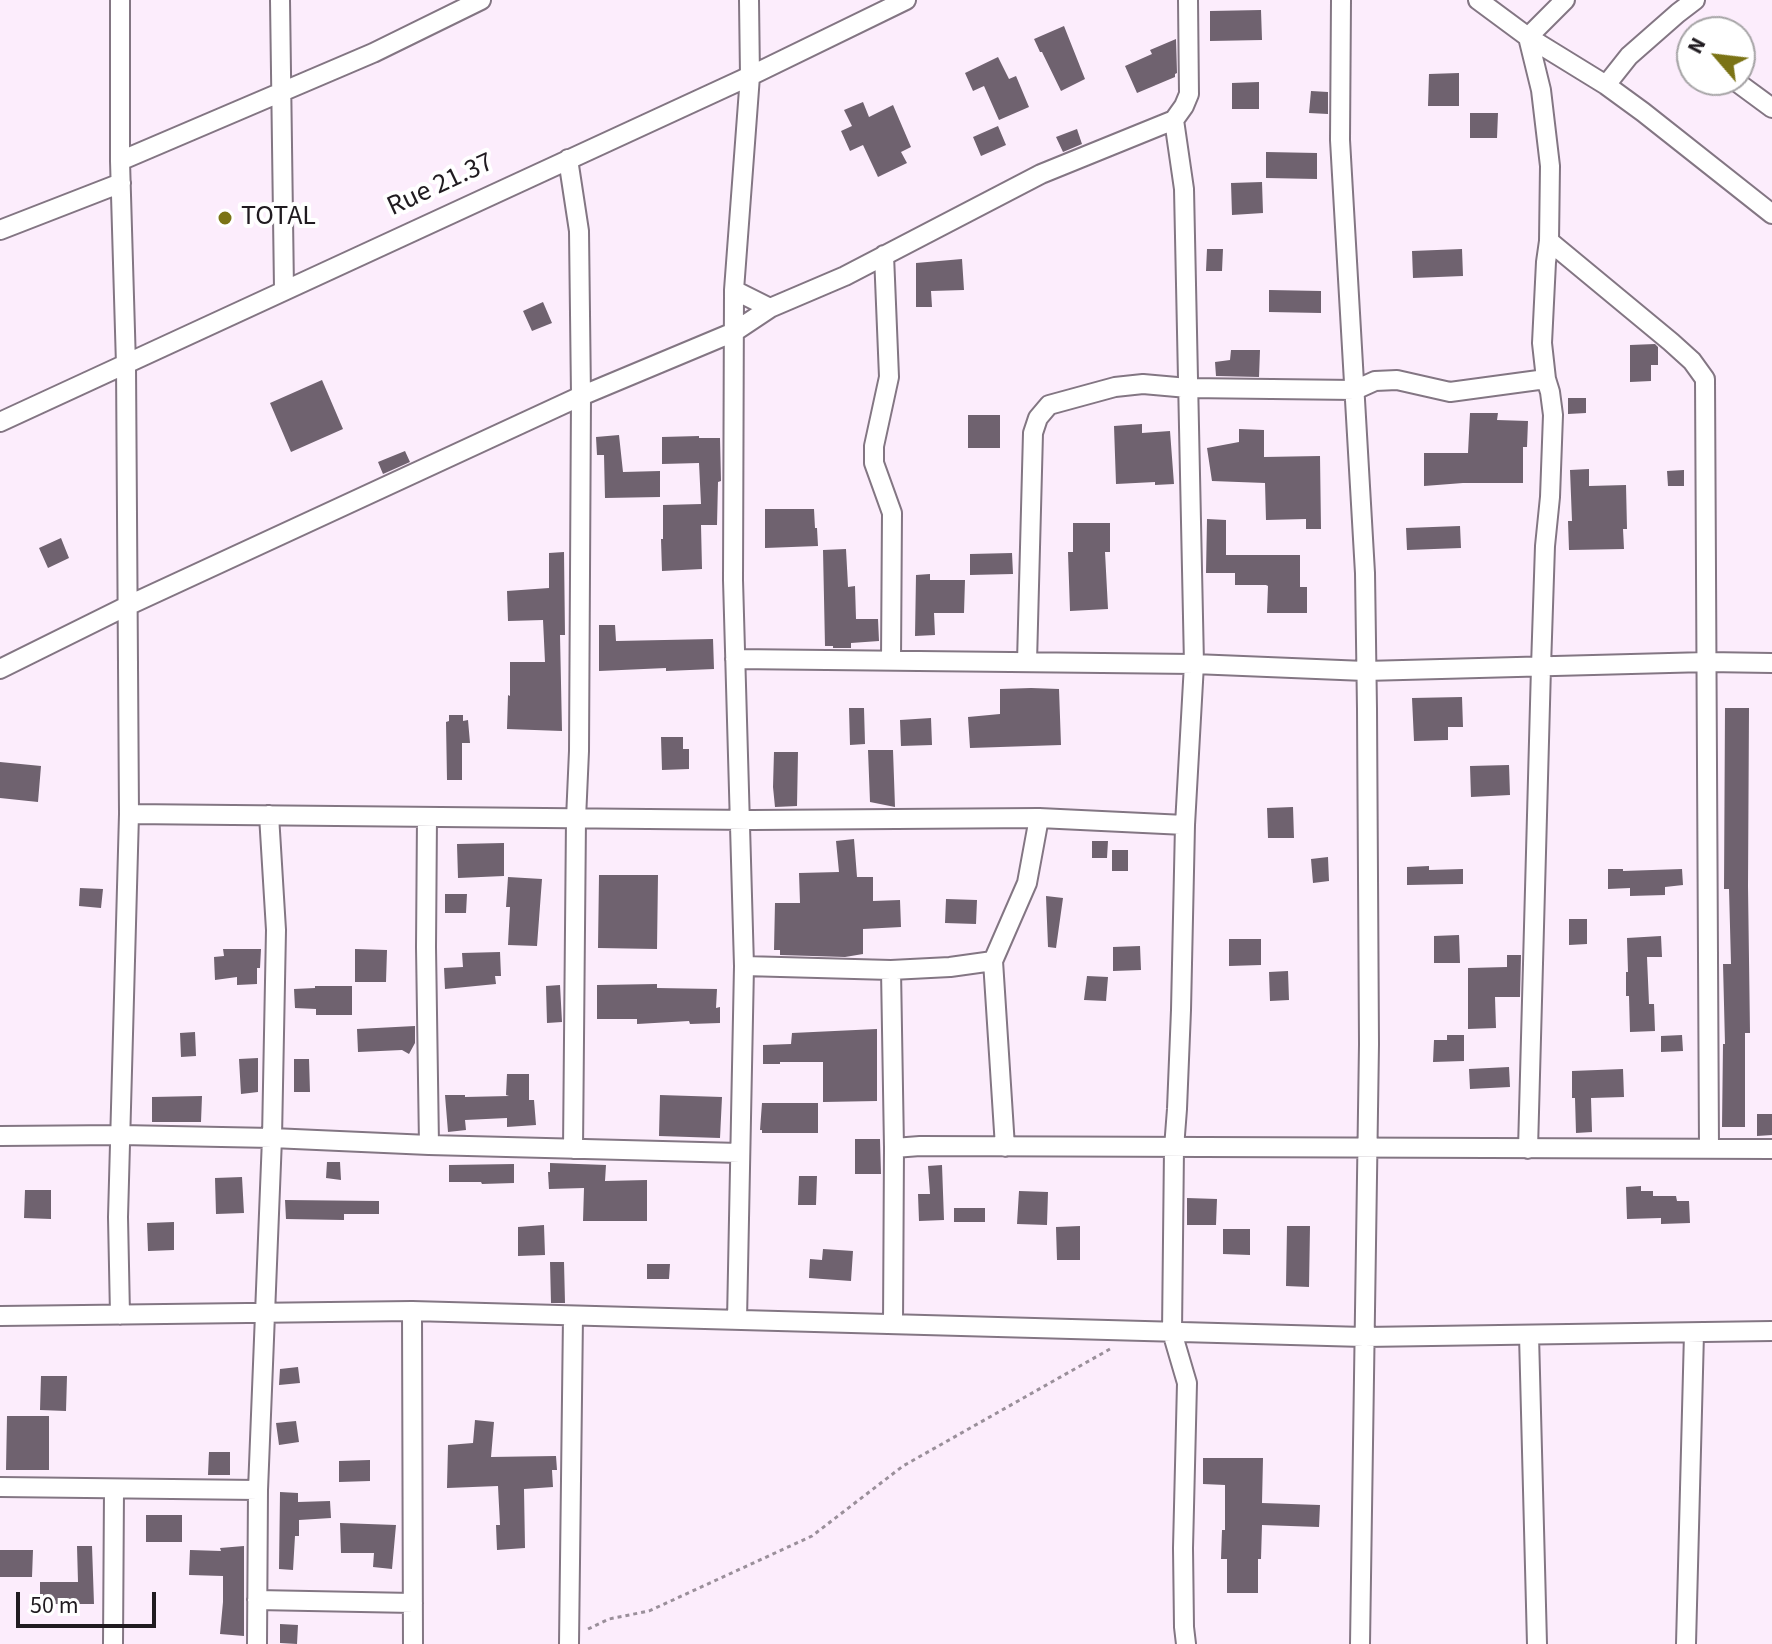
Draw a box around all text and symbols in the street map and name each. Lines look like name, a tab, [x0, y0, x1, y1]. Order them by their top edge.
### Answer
north arrow	[1676, 16, 1756, 96]
text: N	[1679, 32, 1714, 60]
street label: Rue 21.37	[383, 147, 499, 225]
place label: TOTAL	[241, 201, 316, 235]
marker: TOTAL	[216, 209, 234, 227]
scale bar	[20, 1576, 160, 1626]
text: 50 m	[30, 1588, 79, 1623]

